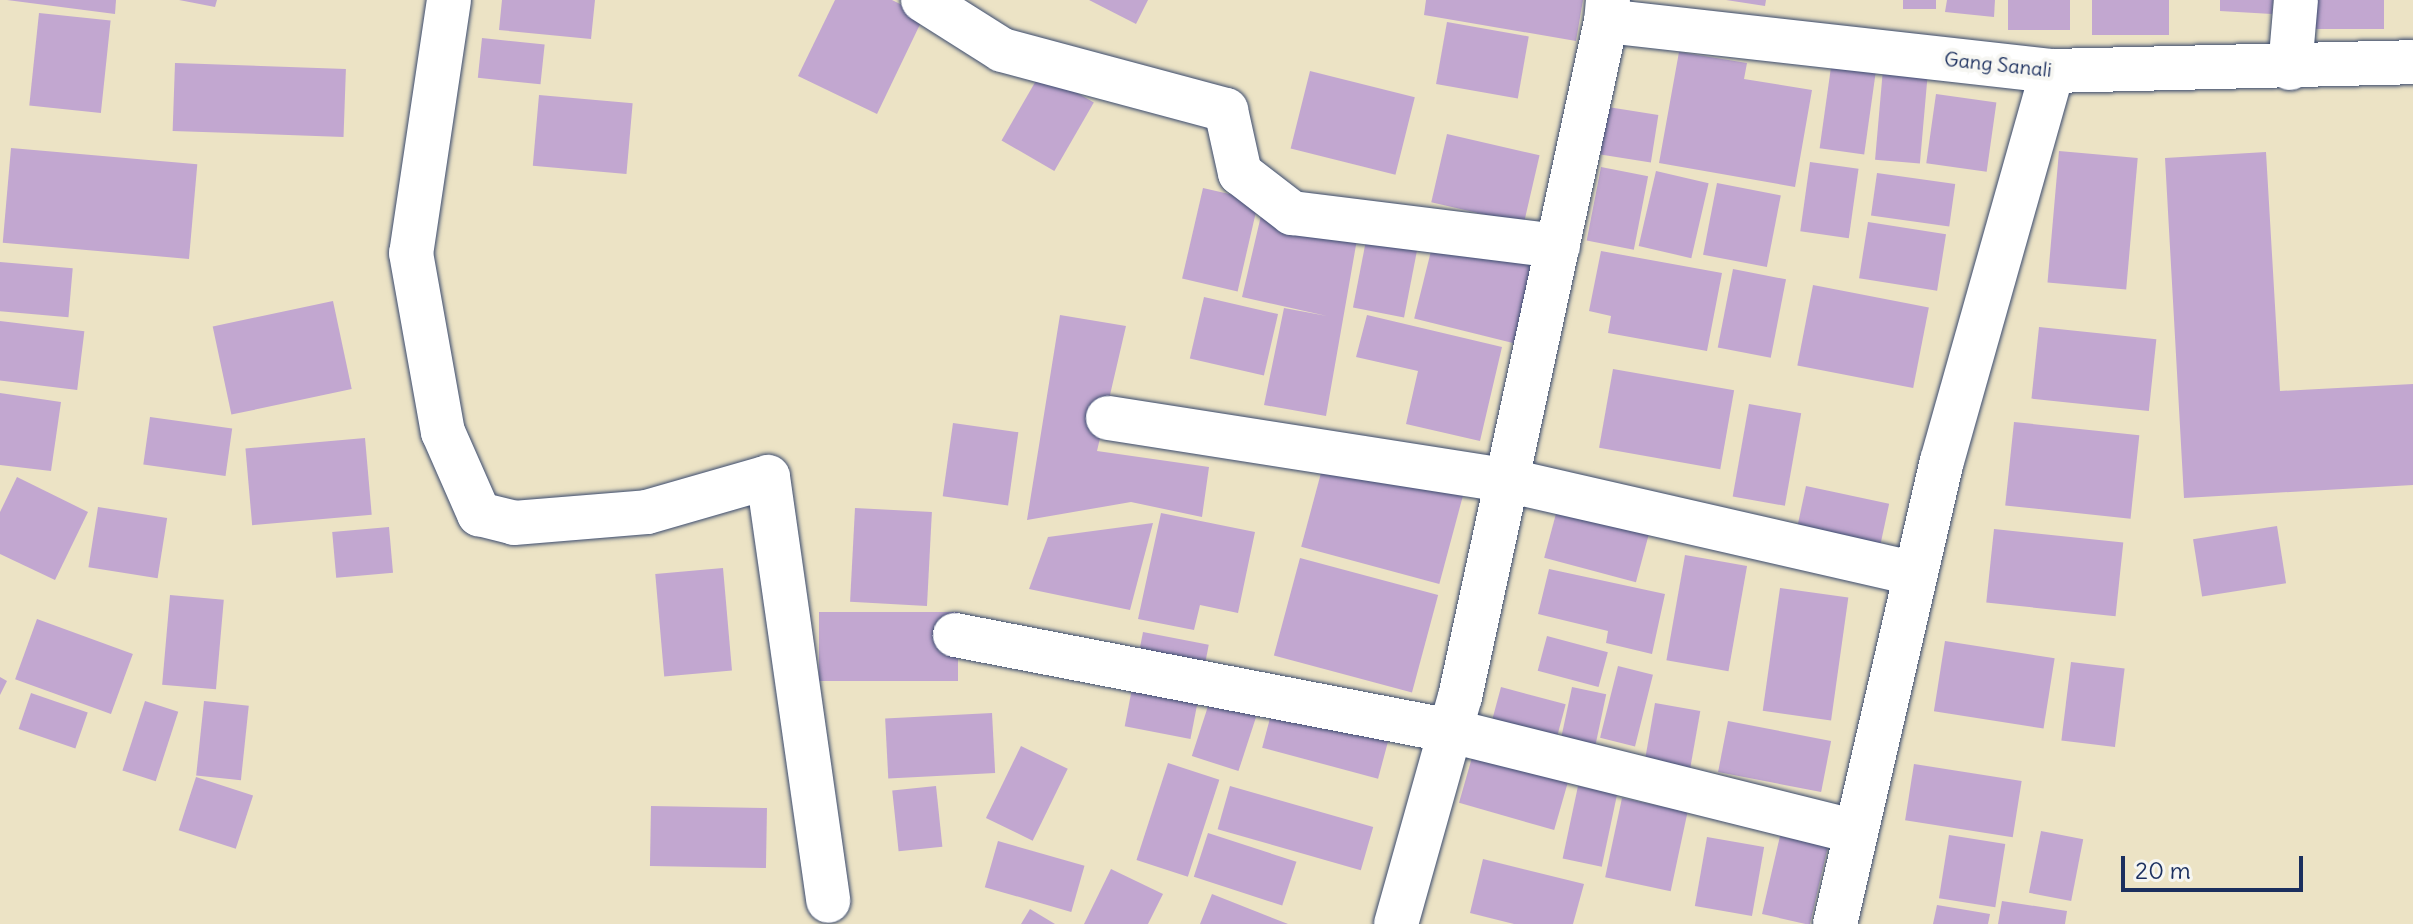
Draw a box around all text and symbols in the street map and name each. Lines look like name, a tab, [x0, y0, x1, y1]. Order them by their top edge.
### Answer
street label: Gang Sanali	[1943, 46, 2053, 82]
scale bar	[2125, 840, 2307, 890]
text: 20 m	[2135, 855, 2191, 885]

